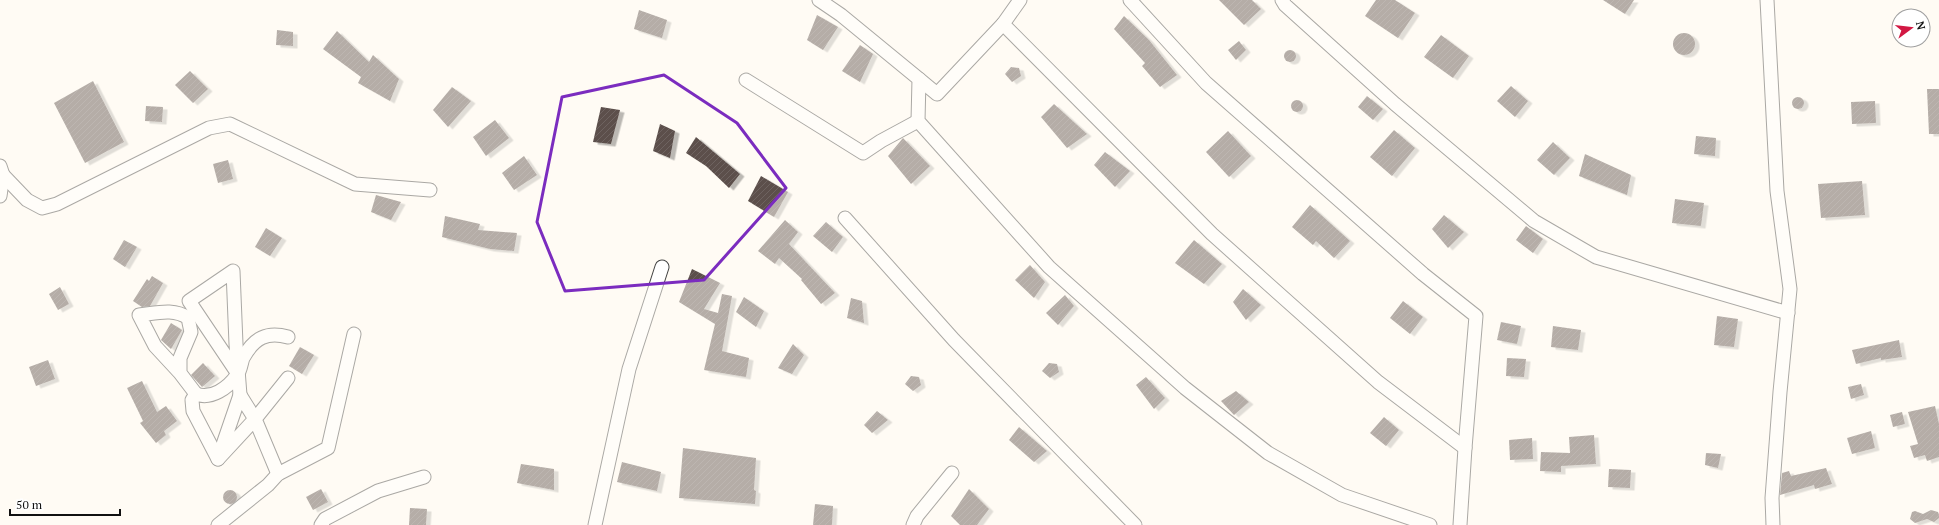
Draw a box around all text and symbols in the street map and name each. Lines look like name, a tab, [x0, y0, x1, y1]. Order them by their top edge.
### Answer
north arrow	[1891, 8, 1931, 48]
text: N	[1913, 20, 1929, 32]
scale bar	[10, 491, 120, 517]
text: 50 m	[16, 497, 43, 512]

